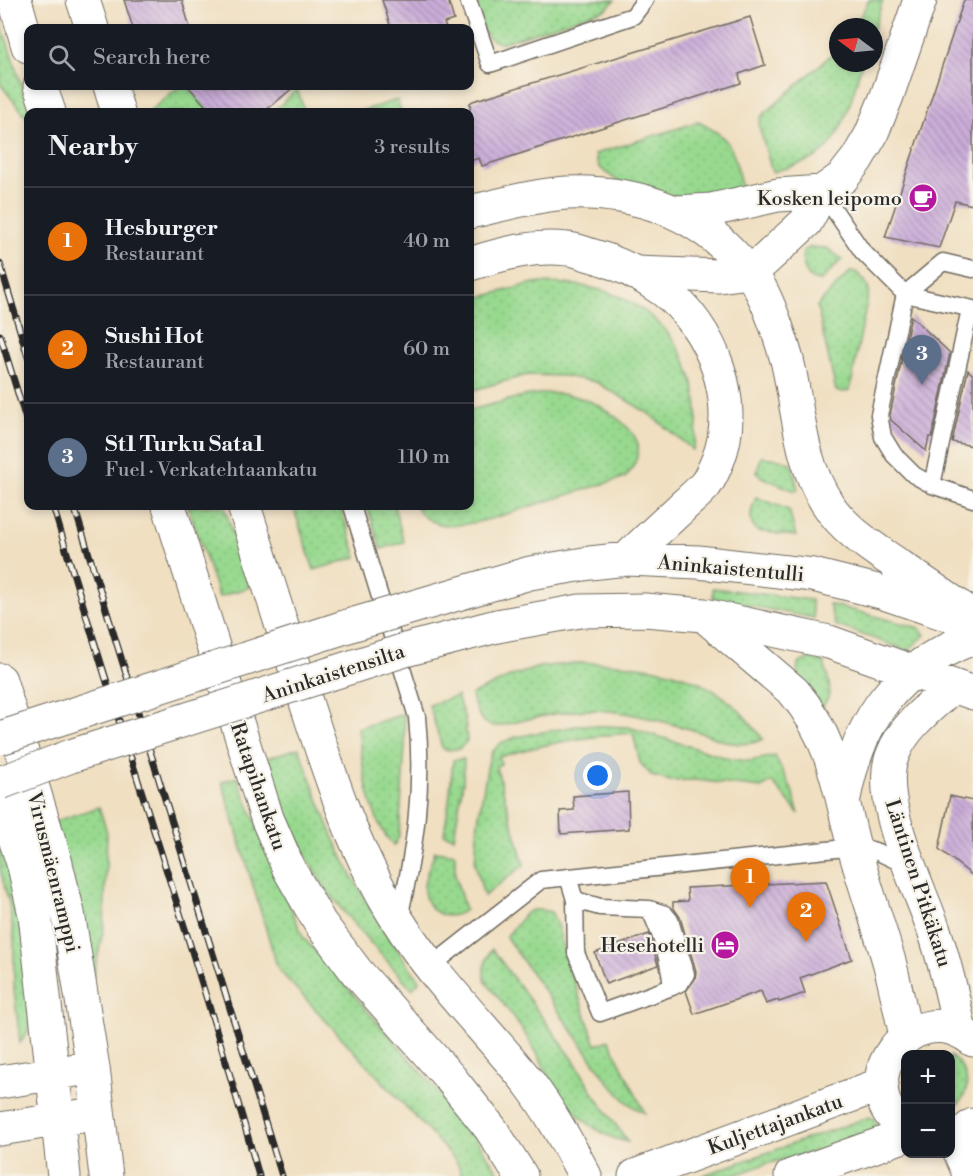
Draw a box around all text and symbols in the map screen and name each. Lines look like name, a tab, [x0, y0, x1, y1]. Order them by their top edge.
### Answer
north arrow	[829, 18, 883, 72]
search box	[24, 24, 474, 90]
icon: search	[45, 41, 78, 74]
text: Search here	[93, 44, 210, 71]
text: Nearby	[48, 131, 138, 163]
text: 3 results	[374, 135, 450, 160]
cafe icon: Kosken leipomo	[907, 182, 939, 214]
place label: Kosken leipomo	[757, 187, 902, 212]
text: Hesburger	[105, 215, 218, 242]
text: 1	[63, 229, 72, 254]
text: 40 m	[403, 229, 450, 254]
text: Restaurant	[105, 242, 204, 267]
text: Sushi Hot	[105, 323, 203, 350]
pin: 3	[902, 336, 942, 385]
text: 2	[61, 337, 74, 362]
text: 60 m	[403, 337, 450, 362]
text: Restaurant	[105, 350, 204, 375]
text: St1 Turku Sata1	[105, 431, 264, 458]
text: 3	[61, 445, 74, 470]
text: 110 m	[398, 445, 450, 470]
text: Fuel · Verkatehtaankatu	[105, 458, 317, 483]
street label: Aninkaistentulli	[656, 551, 805, 588]
street label: Aninkaistensilta	[258, 639, 409, 710]
street label: Ratapihankatu	[224, 719, 291, 854]
your location	[583, 761, 612, 790]
street label: Virusmäenramppi	[20, 789, 85, 956]
street label: Läntinen Pitkäkatu	[879, 796, 957, 971]
pin: 1	[730, 858, 770, 908]
pin: 2	[786, 892, 826, 942]
hotel icon: Hesehotelli	[709, 929, 741, 961]
place label: Hesehotelli	[601, 934, 704, 959]
map controls	[901, 1050, 955, 1158]
button: +	[901, 1050, 955, 1104]
street label: Kuljettajankatu	[705, 1089, 847, 1161]
button: −	[901, 1104, 955, 1158]

